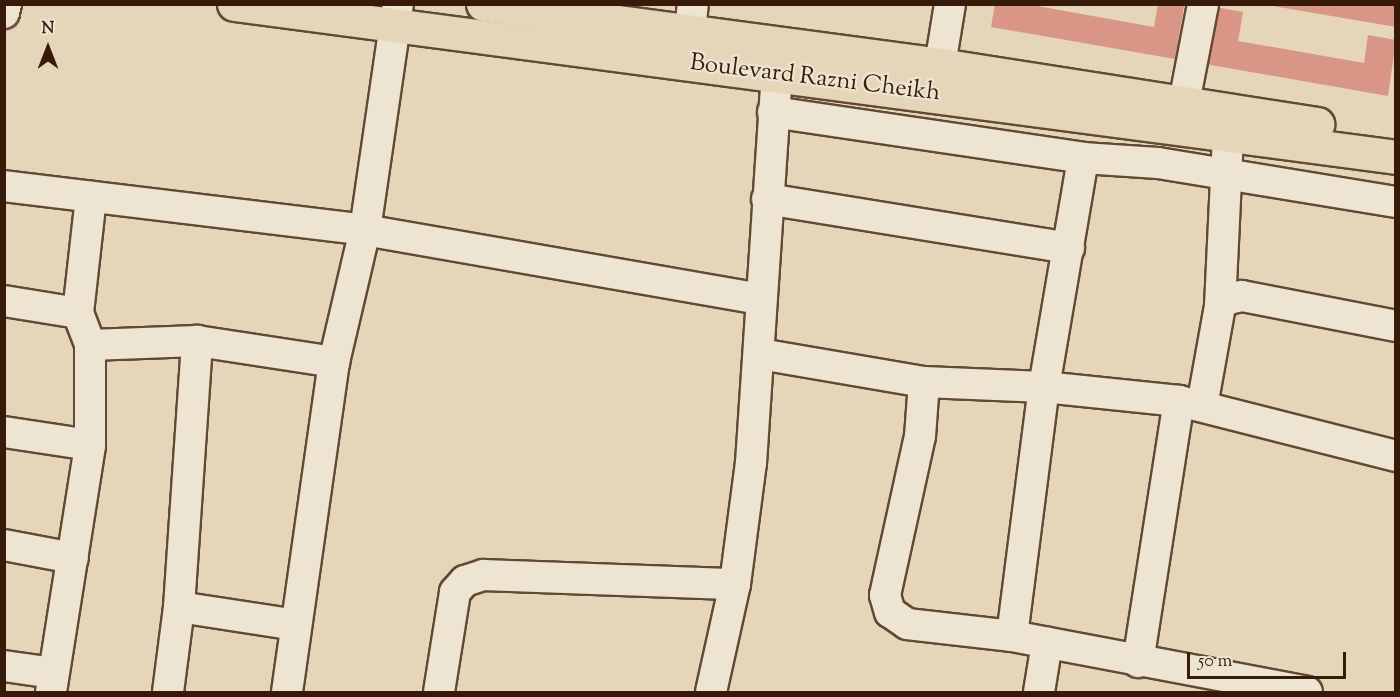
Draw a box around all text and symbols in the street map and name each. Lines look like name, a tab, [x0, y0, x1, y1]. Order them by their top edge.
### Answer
north arrow	[18, 18, 78, 78]
text: N	[42, 18, 54, 41]
street label: Boulevard Razni Cheikh	[688, 49, 942, 109]
scale bar	[1190, 640, 1349, 678]
text: 50 m	[1198, 649, 1232, 675]

